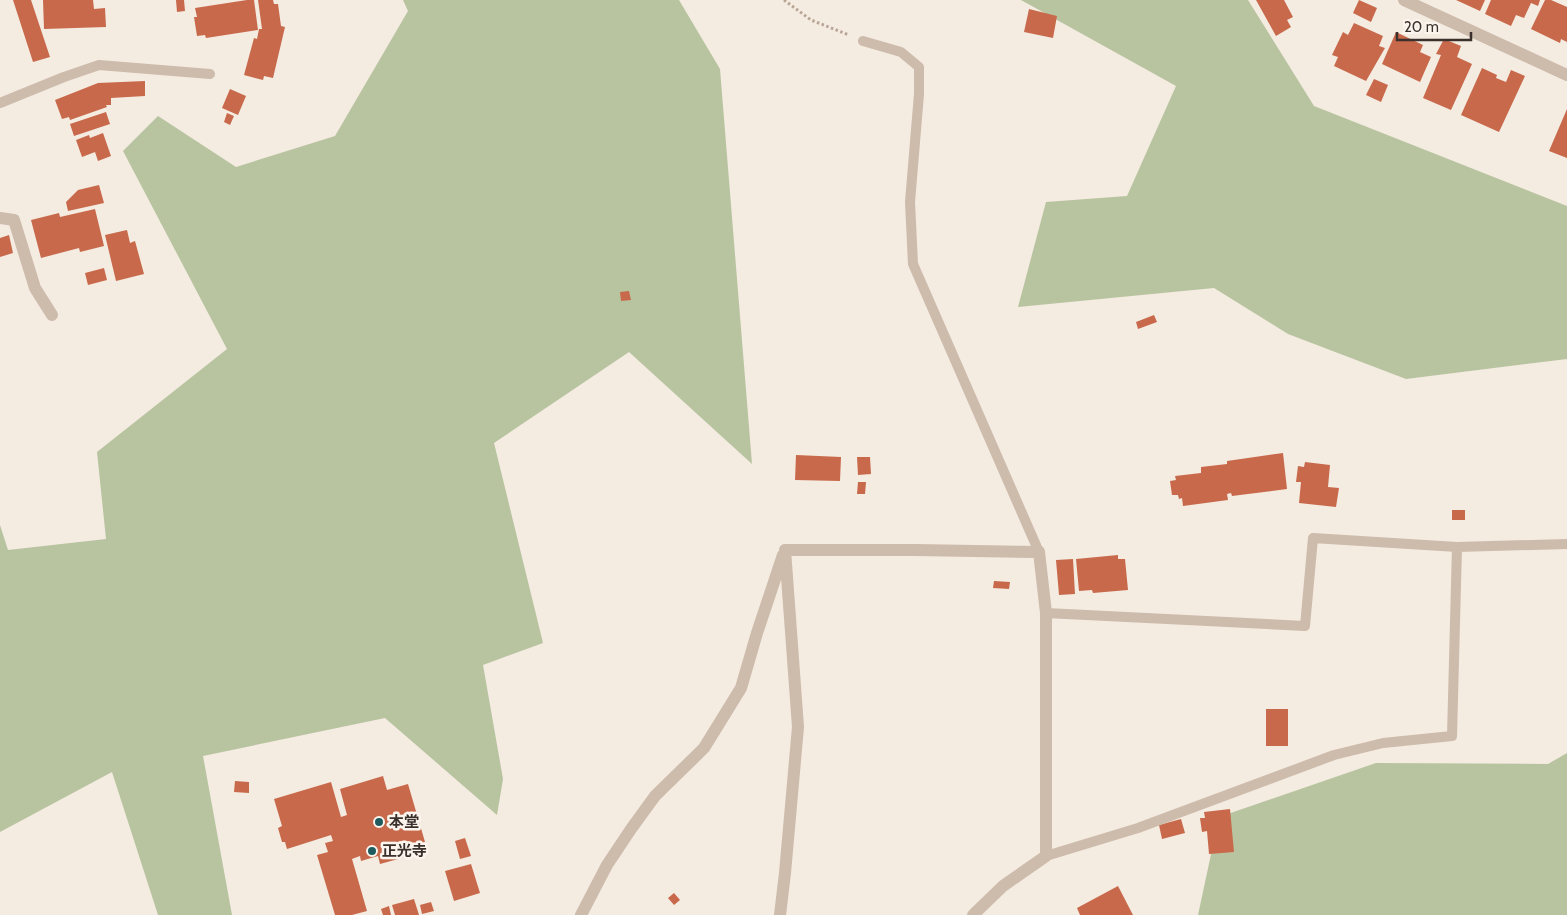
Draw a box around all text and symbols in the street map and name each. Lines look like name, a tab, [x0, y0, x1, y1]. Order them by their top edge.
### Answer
scale bar	[1397, 10, 1471, 42]
text: 20 m	[1404, 18, 1439, 36]
place label: 本堂	[389, 813, 419, 831]
marker: 本堂	[373, 816, 385, 828]
place label: 正光寺	[382, 842, 427, 860]
marker: 正光寺	[366, 845, 378, 857]

